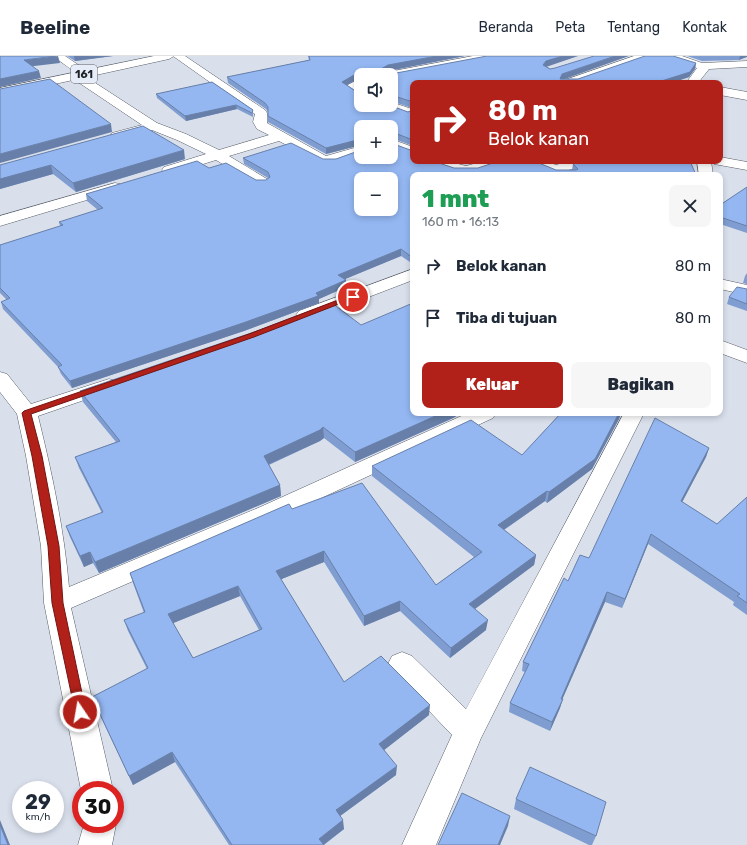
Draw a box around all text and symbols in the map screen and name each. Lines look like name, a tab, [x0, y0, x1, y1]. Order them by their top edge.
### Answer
text: Beeline	[20, 16, 90, 39]
text: Beranda	[479, 19, 533, 36]
text: Peta	[555, 19, 585, 36]
text: Tentang	[607, 19, 660, 36]
text: Kontak	[682, 19, 727, 36]
road number: 161	[71, 65, 97, 83]
map controls	[354, 68, 398, 216]
button: sound	[354, 68, 398, 112]
text: 80 m	[488, 94, 558, 127]
icon: right	[422, 96, 474, 148]
button: +	[354, 120, 398, 164]
text: Belok kanan	[488, 128, 589, 150]
button: −	[354, 172, 398, 216]
text: 1 mnt	[422, 185, 489, 213]
button: close	[669, 185, 711, 227]
text: 160 m · 16:13	[422, 214, 499, 229]
icon: right	[422, 255, 444, 277]
text: Belok kanan	[456, 257, 546, 275]
text: 80 m	[675, 257, 711, 275]
pin	[336, 280, 370, 314]
icon: arrive	[342, 286, 364, 308]
icon: arrive	[422, 307, 444, 329]
text: Tiba di tujuan	[456, 309, 557, 327]
text: 80 m	[675, 309, 711, 327]
button: Keluar	[422, 362, 563, 408]
button: Bagikan	[571, 362, 711, 408]
position arrow	[59, 691, 101, 733]
speed limit sign: 30	[72, 781, 124, 833]
text: 29	[25, 790, 51, 814]
text: km/h	[26, 811, 50, 823]

